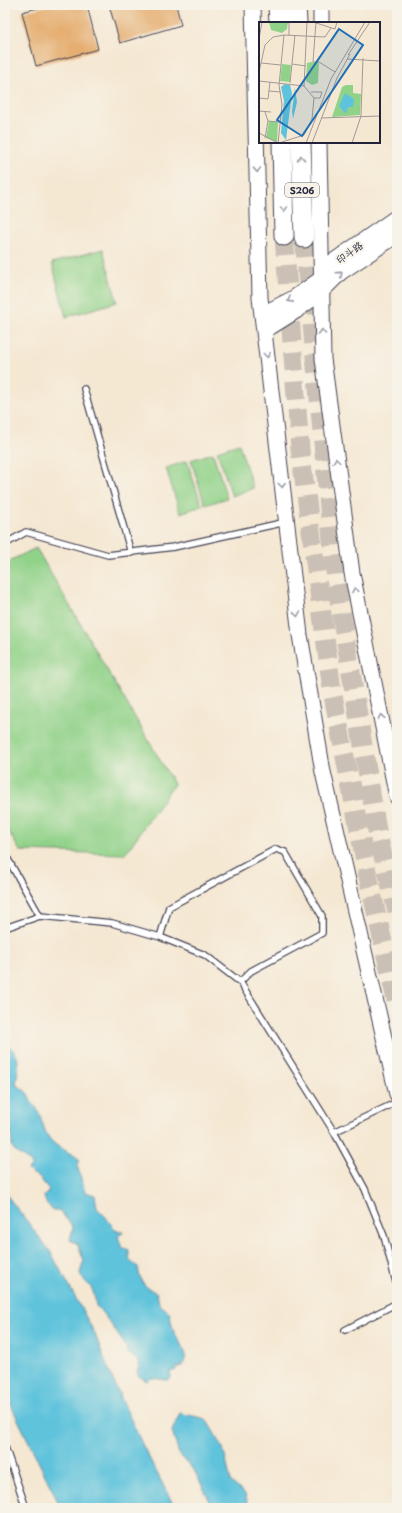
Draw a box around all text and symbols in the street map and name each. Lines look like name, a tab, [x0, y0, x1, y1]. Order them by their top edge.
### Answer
inset map	[259, 22, 380, 143]
one-way arrow	[297, 155, 306, 161]
one-way arrow	[253, 167, 261, 173]
road number: S206	[285, 183, 319, 197]
one-way arrow	[279, 206, 288, 212]
street label: 印斗路	[332, 237, 366, 267]
one-way arrow	[335, 272, 343, 279]
one-way arrow	[286, 296, 294, 303]
one-way arrow	[318, 329, 326, 335]
one-way arrow	[262, 352, 271, 359]
one-way arrow	[332, 458, 341, 464]
one-way arrow	[277, 482, 286, 488]
one-way arrow	[352, 587, 360, 593]
one-way arrow	[292, 611, 301, 617]
one-way arrow	[377, 714, 386, 721]

